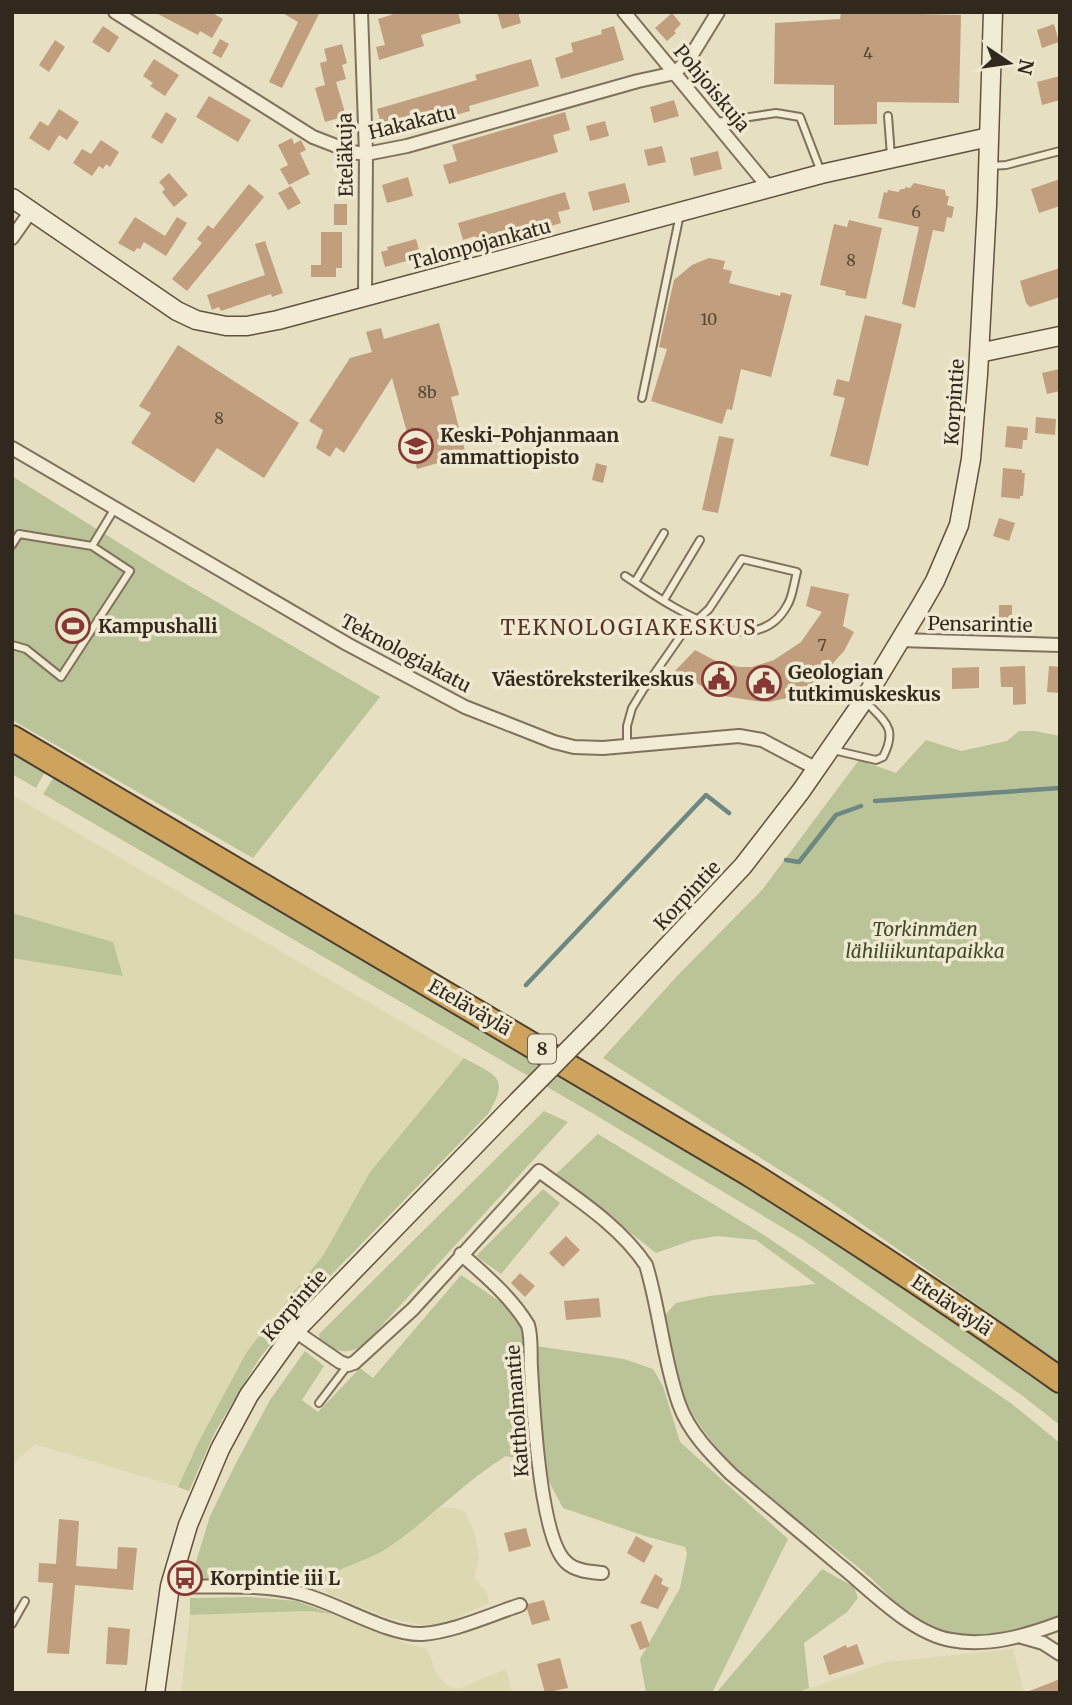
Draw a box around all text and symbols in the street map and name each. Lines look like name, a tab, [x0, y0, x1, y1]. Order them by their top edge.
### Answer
north arrow	[974, 28, 1044, 98]
street label: Pohjoiskuja	[669, 40, 755, 136]
house number: 4	[863, 43, 873, 63]
text: N	[1012, 57, 1039, 77]
street label: Hakakatu	[366, 100, 458, 144]
street label: Eteläkuja	[332, 113, 358, 197]
house number: 6	[911, 202, 921, 222]
street label: Talonpojankatu	[407, 214, 553, 274]
house number: 8	[846, 250, 856, 270]
house number: 10	[701, 309, 717, 329]
street label: Korpintie	[939, 358, 969, 446]
house number: 8b	[417, 382, 437, 402]
house number: 8	[214, 408, 224, 428]
place label: Keski-Pohjanmaan ammattiopisto	[440, 423, 619, 469]
school or university icon: Keski-Pohjanmaan ammattiopisto	[397, 427, 435, 465]
sports icon: Kampushalli	[54, 607, 92, 645]
street label: Teknologiakatu	[337, 608, 476, 698]
street label: Pensarintie	[927, 611, 1033, 637]
place label: Kampushalli	[98, 614, 218, 638]
district label: TEKNOLOGIAKESKUS	[500, 614, 758, 641]
house number: 7	[817, 635, 827, 655]
public building icon: Väestöreksterikeskus	[700, 660, 738, 698]
place label: Geologian tutkimuskeskus	[788, 660, 941, 706]
public building icon: Geologian tutkimuskeskus	[745, 664, 783, 702]
place label: Väestöreksterikeskus	[491, 667, 694, 691]
street label: Korpintie	[649, 855, 725, 935]
park label: Torkinmäen lähiliikuntapaikka	[845, 917, 1005, 963]
street label: Eteläväylä	[424, 974, 516, 1040]
road number: 8	[528, 1034, 556, 1064]
street label: Korpintie	[257, 1264, 331, 1346]
street label: Eteläväylä	[907, 1269, 997, 1341]
street label: Kattholmantie	[500, 1344, 534, 1478]
bus stop icon: Korpintie iii L	[166, 1559, 204, 1597]
place label: Korpintie iii L	[210, 1566, 340, 1590]

